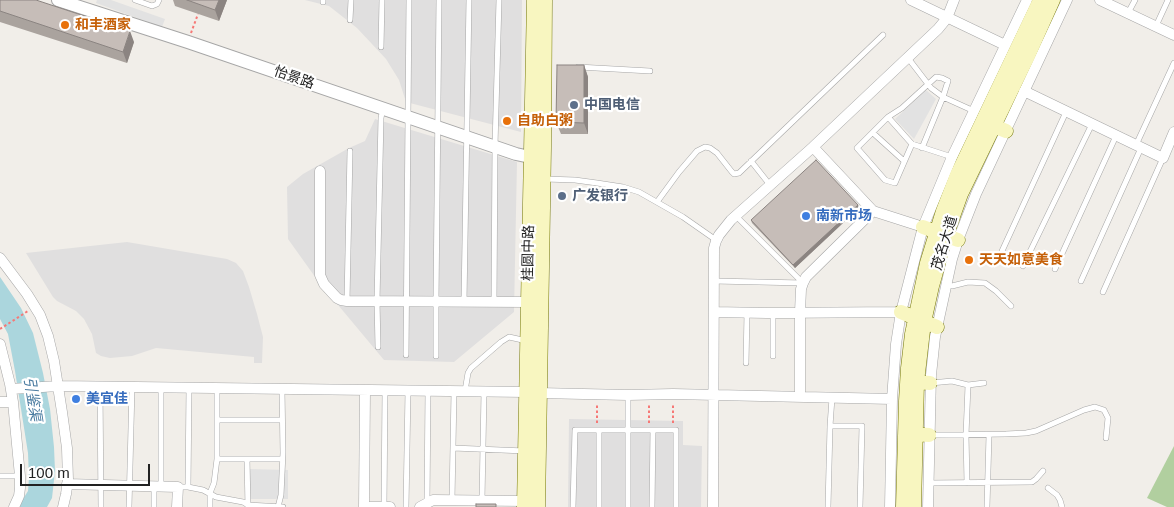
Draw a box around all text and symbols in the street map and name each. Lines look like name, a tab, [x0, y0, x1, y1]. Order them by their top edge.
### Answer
place label: 和丰酒家	[75, 17, 131, 33]
marker: 和丰酒家	[59, 19, 71, 31]
street label: 怡景路	[271, 63, 317, 93]
place label: 中国电信	[584, 97, 640, 113]
marker: 中国电信	[568, 99, 580, 111]
place label: 自助白粥	[517, 113, 573, 129]
marker: 自助白粥	[501, 115, 513, 127]
place label: 广发银行	[572, 188, 628, 204]
marker: 广发银行	[556, 190, 568, 202]
place label: 南新市场	[816, 208, 872, 224]
marker: 南新市场	[800, 210, 812, 222]
street label: 茂名大道	[929, 214, 961, 272]
street label: 桂圆中路	[520, 225, 538, 281]
place label: 天天如意美食	[979, 252, 1063, 268]
marker: 天天如意美食	[963, 254, 975, 266]
water label: 引鉴渠	[20, 375, 44, 423]
place label: 美宜佳	[86, 391, 128, 407]
marker: 美宜佳	[70, 393, 82, 405]
scale bar	[22, 454, 152, 486]
text: 100 m	[28, 464, 70, 481]

